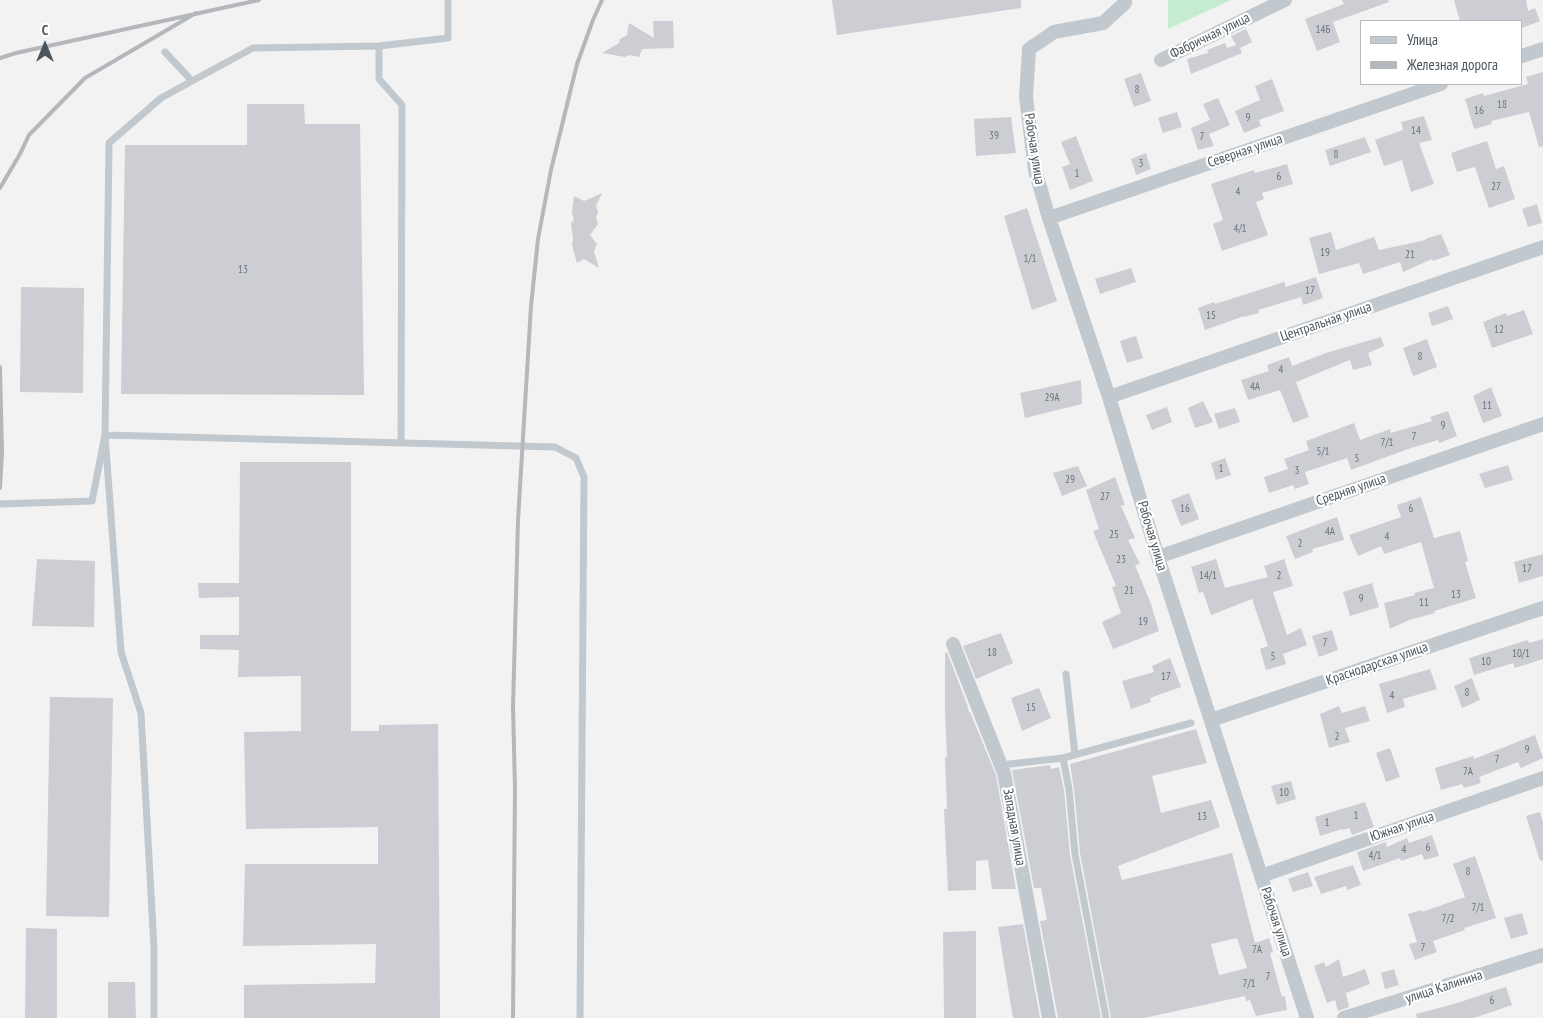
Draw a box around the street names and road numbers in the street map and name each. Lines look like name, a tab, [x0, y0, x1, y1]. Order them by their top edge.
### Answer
street label: Фабричная улица	[1167, 9, 1253, 63]
street label: Рабочая улица	[1020, 112, 1048, 186]
street label: Северная улица	[1205, 130, 1285, 172]
street label: Центральная улица	[1278, 299, 1374, 345]
street label: Средняя улица	[1314, 470, 1388, 510]
street label: Рабочая улица	[1133, 499, 1171, 573]
street label: Краснодарская улица	[1324, 639, 1430, 689]
street label: Западная улица	[999, 787, 1029, 867]
street label: Южная улица	[1368, 808, 1436, 846]
street label: Рабочая улица	[1257, 885, 1295, 959]
street label: улица Калинина	[1403, 967, 1485, 1007]

